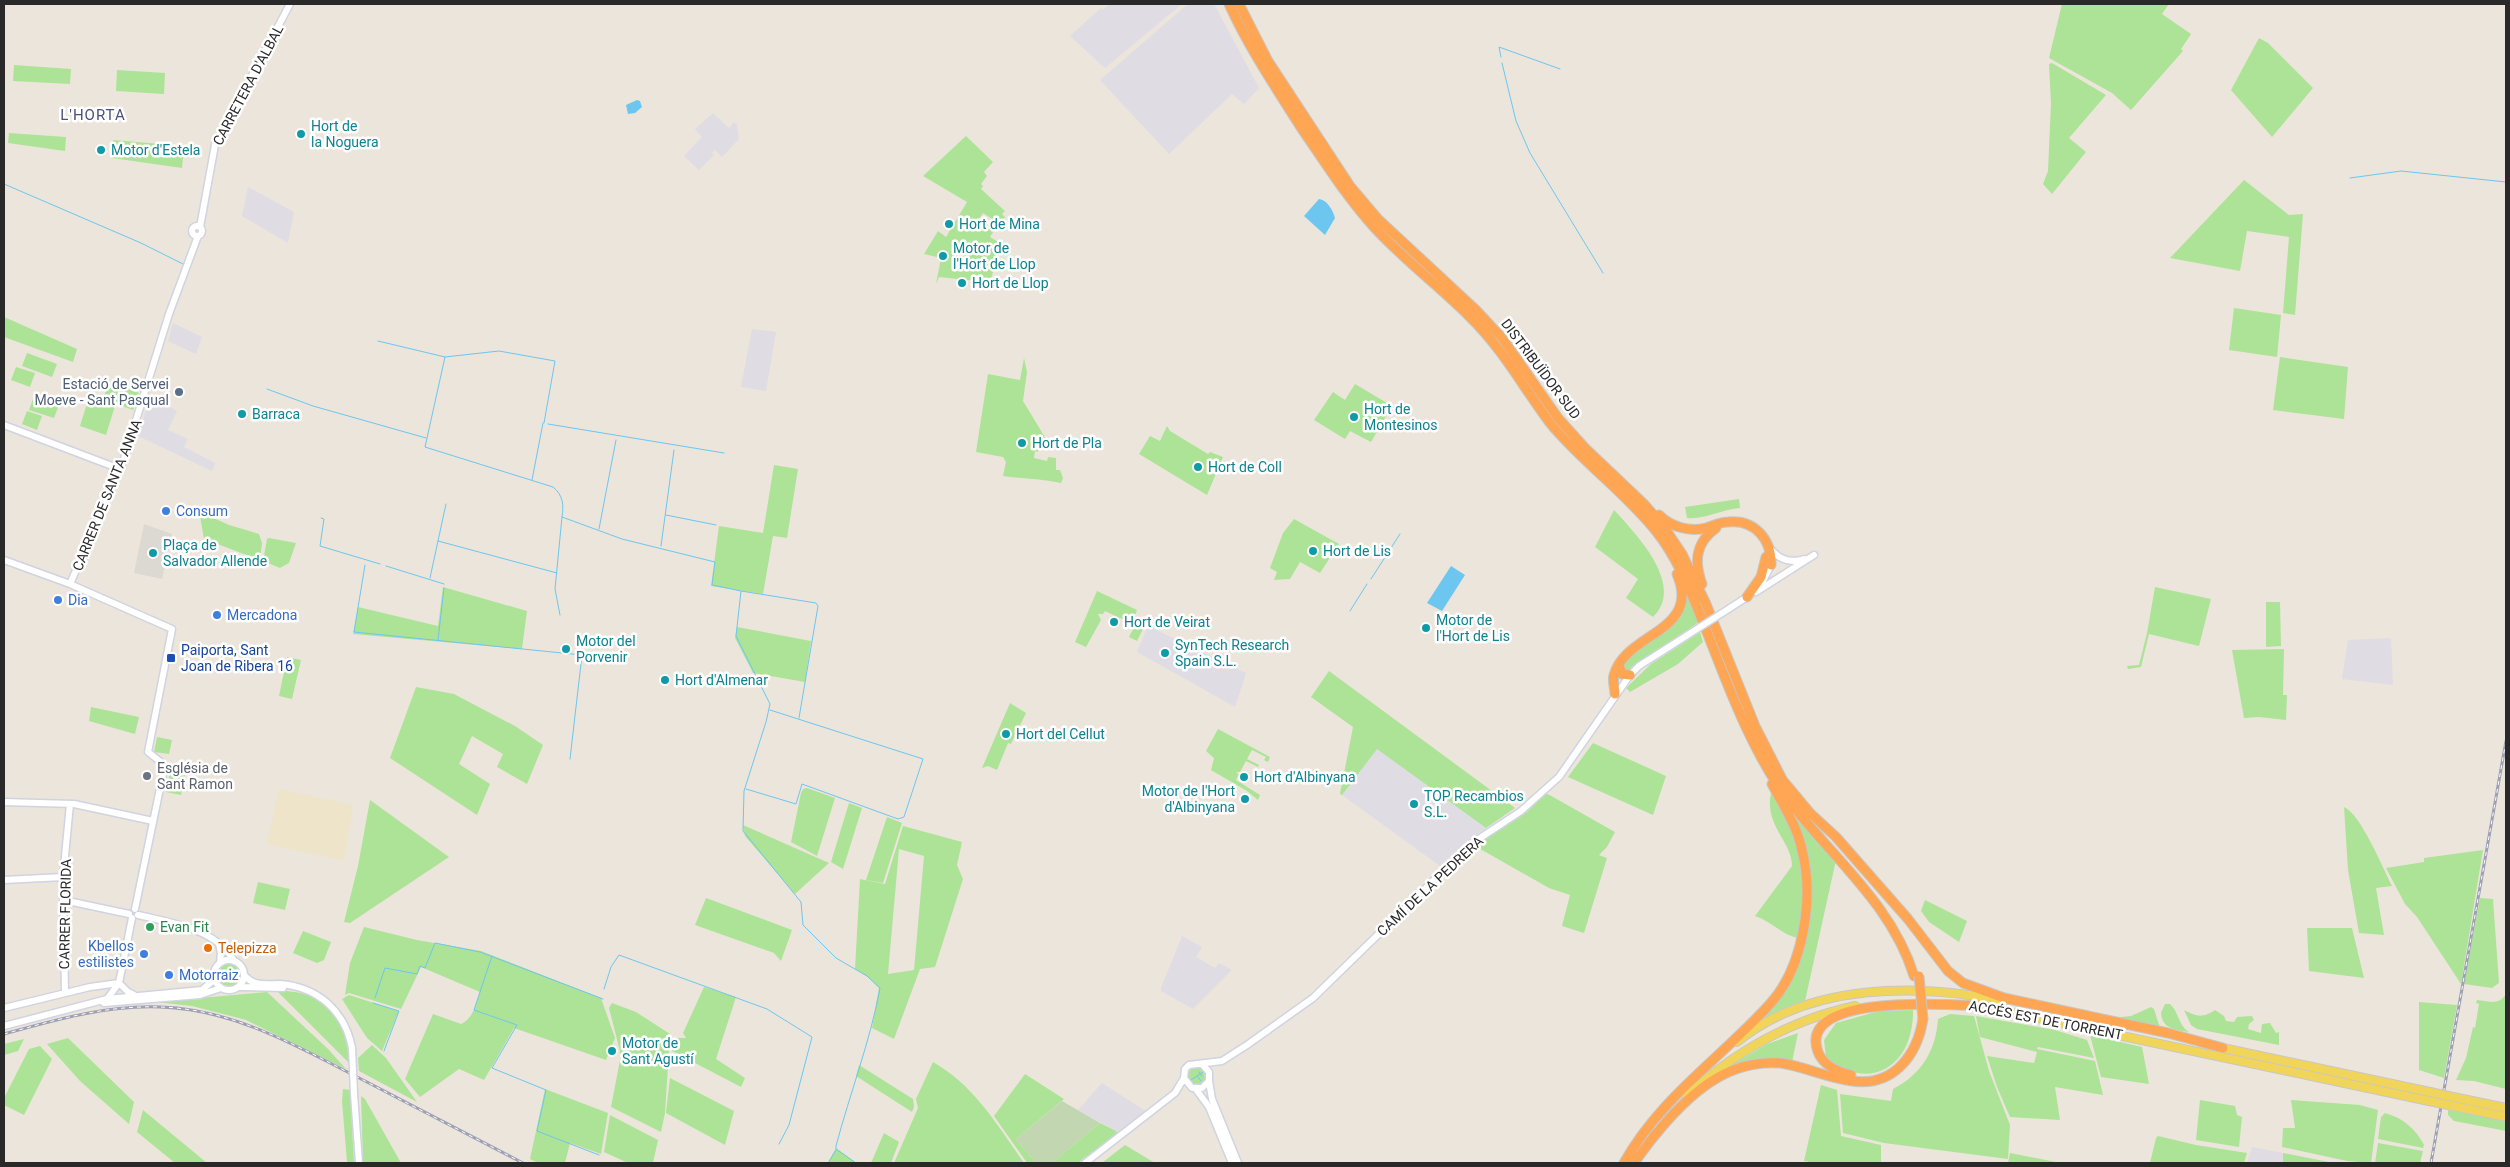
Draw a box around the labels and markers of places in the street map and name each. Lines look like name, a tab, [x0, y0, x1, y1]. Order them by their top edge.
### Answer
place label: Hort de la Noguera	[311, 118, 379, 150]
marker: Hort de la Noguera	[295, 128, 307, 140]
place label: Motor d'Estela	[111, 142, 200, 158]
marker: Motor d'Estela	[95, 144, 107, 156]
place label: Hort de Mina	[959, 216, 1040, 232]
marker: Hort de Mina	[943, 218, 955, 230]
place label: Motor de l'Hort de Llop	[953, 240, 1036, 272]
marker: Motor de l'Hort de Llop	[937, 250, 949, 262]
place label: Hort de Llop	[972, 275, 1049, 291]
marker: Hort de Llop	[956, 277, 968, 289]
place label: Estació de Servei Moeve - Sant Pasqual	[35, 376, 169, 408]
marker: Estació de Servei Moeve - Sant Pasqual	[173, 386, 185, 398]
place label: Hort de Montesinos	[1364, 401, 1438, 433]
place label: Barraca	[252, 406, 300, 422]
marker: Barraca	[236, 408, 248, 420]
marker: Hort de Montesinos	[1348, 411, 1360, 423]
place label: Hort de Pla	[1032, 435, 1102, 451]
marker: Hort de Pla	[1016, 437, 1028, 449]
place label: Hort de Coll	[1208, 459, 1282, 475]
marker: Hort de Coll	[1192, 461, 1204, 473]
place label: Consum	[176, 503, 228, 519]
marker: Consum	[160, 505, 172, 517]
place label: Plaça de Salvador Allende	[163, 537, 267, 569]
place label: Hort de Lis	[1323, 543, 1391, 559]
marker: Hort de Lis	[1307, 545, 1319, 557]
marker: Plaça de Salvador Allende	[147, 547, 159, 559]
place label: Dia	[68, 592, 88, 608]
marker: Dia	[52, 594, 64, 606]
place label: Mercadona	[227, 607, 297, 623]
marker: Mercadona	[211, 609, 223, 621]
place label: Motor de l'Hort de Lis	[1436, 612, 1510, 644]
place label: Hort de Veirat	[1124, 614, 1210, 630]
marker: Hort de Veirat	[1108, 616, 1120, 628]
marker: Motor de l'Hort de Lis	[1420, 622, 1432, 634]
place label: Motor del Porvenir	[576, 633, 636, 665]
place label: SynTech Research Spain S.L.	[1175, 637, 1289, 669]
place label: Paiporta, Sant Joan de Ribera 16	[181, 642, 293, 674]
marker: Motor del Porvenir	[560, 643, 572, 655]
marker: SynTech Research Spain S.L.	[1159, 647, 1171, 659]
marker: Paiporta, Sant Joan de Ribera 16	[165, 652, 177, 664]
place label: Hort d'Almenar	[675, 672, 768, 688]
marker: Hort d'Almenar	[659, 674, 671, 686]
place label: Hort del Cellut	[1016, 726, 1105, 742]
marker: Hort del Cellut	[1000, 728, 1012, 740]
place label: Església de Sant Ramon	[157, 760, 233, 792]
place label: Hort d'Albinyana	[1254, 769, 1356, 785]
marker: Església de Sant Ramon	[141, 770, 153, 782]
marker: Hort d'Albinyana	[1238, 771, 1250, 783]
place label: Motor de l'Hort d'Albinyana	[1142, 783, 1235, 815]
place label: TOP Recambios S.L.	[1424, 788, 1524, 820]
marker: Motor de l'Hort d'Albinyana	[1239, 793, 1251, 805]
marker: TOP Recambios S.L.	[1408, 798, 1420, 810]
place label: Evan Fit	[160, 919, 209, 935]
marker: Evan Fit	[144, 921, 156, 933]
place label: Kbellos estilistes	[78, 938, 134, 970]
place label: Telepizza	[218, 940, 277, 956]
marker: Telepizza	[202, 942, 214, 954]
marker: Kbellos estilistes	[138, 948, 150, 960]
place label: Motorraiz	[179, 967, 239, 983]
marker: Motorraiz	[163, 969, 175, 981]
place label: Motor de Sant Agustí	[622, 1035, 694, 1067]
marker: Motor de Sant Agustí	[606, 1045, 618, 1057]

